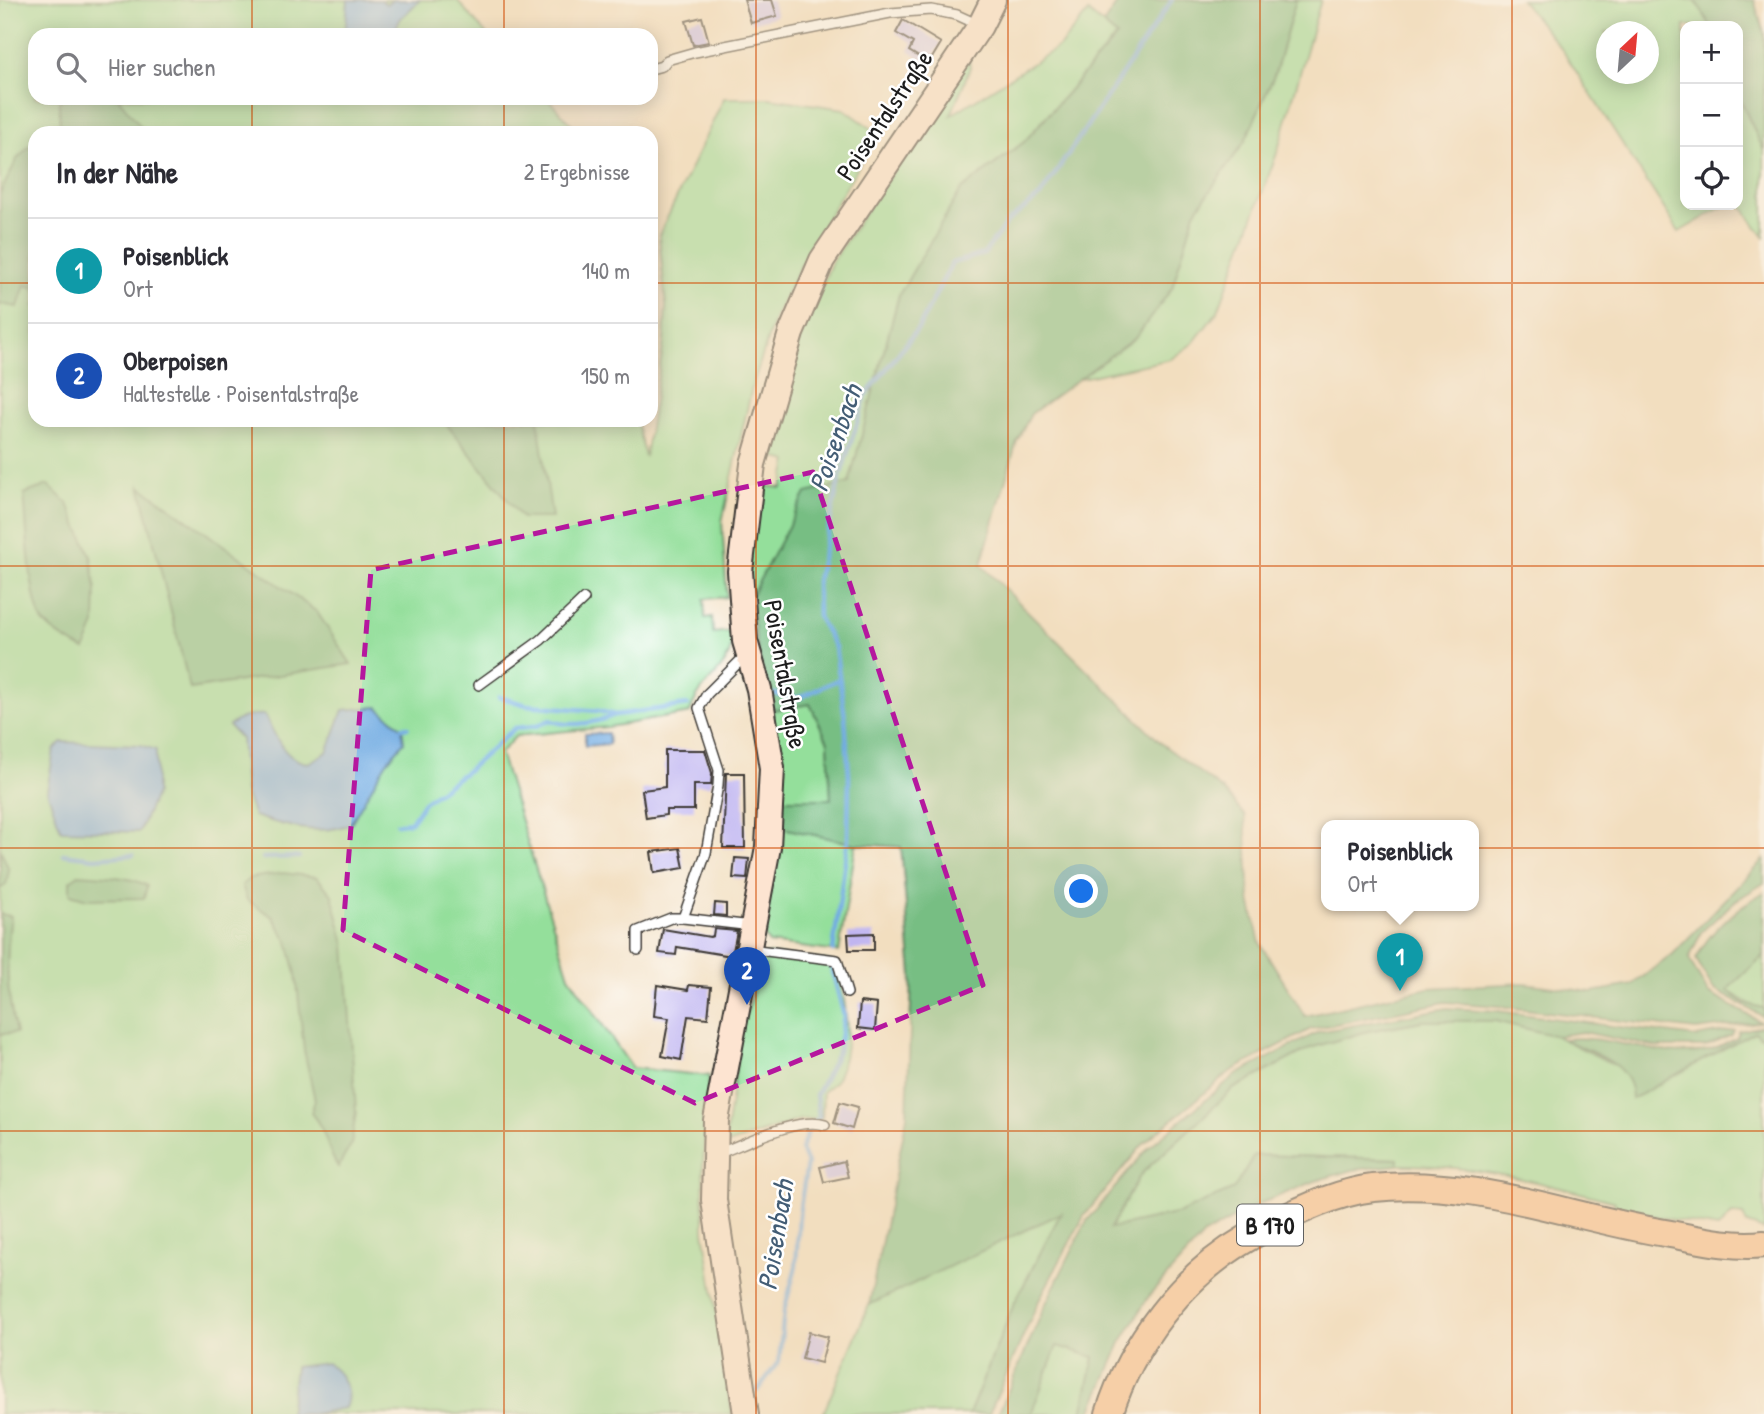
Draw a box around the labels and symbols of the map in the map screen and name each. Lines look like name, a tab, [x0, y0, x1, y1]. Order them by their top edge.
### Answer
north arrow	[1596, 21, 1659, 84]
street label: Poisentalstraße	[827, 43, 941, 187]
water label: Poisenbach	[799, 377, 872, 497]
street label: Poisentalstraße	[756, 597, 816, 751]
your location	[1064, 874, 1098, 908]
pin: 1	[1377, 933, 1423, 991]
pin: 2	[724, 947, 770, 1005]
water label: Poisenbach	[748, 1175, 803, 1293]
road number: B 170	[1237, 1204, 1303, 1246]

